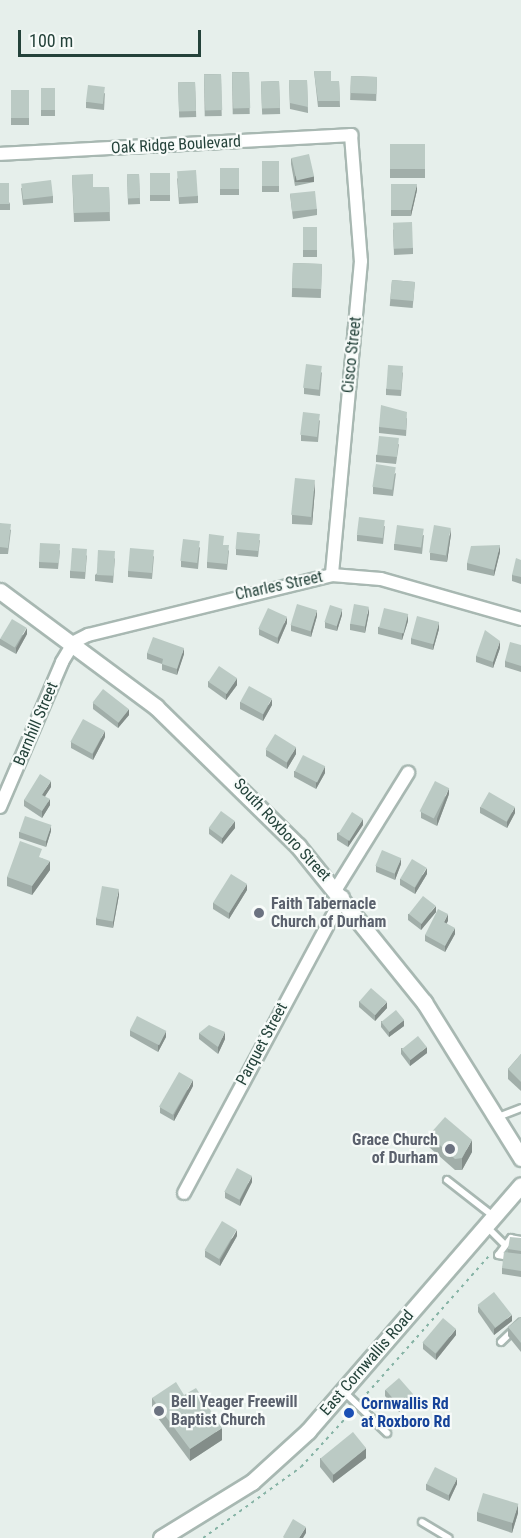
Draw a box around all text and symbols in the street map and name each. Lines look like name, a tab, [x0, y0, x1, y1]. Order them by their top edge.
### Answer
scale bar	[21, 18, 204, 56]
text: 100 m	[29, 30, 73, 51]
street label: Oak Ridge Boulevard	[111, 132, 241, 158]
street label: Cisco Street	[338, 316, 366, 394]
street label: Charles Street	[233, 567, 325, 605]
street label: Barnhill Street	[10, 679, 62, 769]
street label: South Roxboro Street	[229, 775, 335, 885]
place label: Faith Tabernacle Church of Durham	[271, 894, 386, 932]
marker: Faith Tabernacle Church of Durham	[252, 906, 266, 920]
street label: Parquet Street	[232, 1000, 292, 1088]
place label: Grace Church of Durham	[352, 1130, 438, 1168]
marker: Grace Church of Durham	[443, 1142, 457, 1156]
street label: East Cornwallis Road	[316, 1306, 418, 1420]
place label: Bell Yeager Freewill Baptist Church	[171, 1392, 298, 1430]
place label: Cornwallis Rd at Roxboro Rd	[361, 1394, 450, 1432]
marker: Bell Yeager Freewill Baptist Church	[152, 1404, 166, 1418]
marker: Cornwallis Rd at Roxboro Rd	[342, 1406, 356, 1420]

